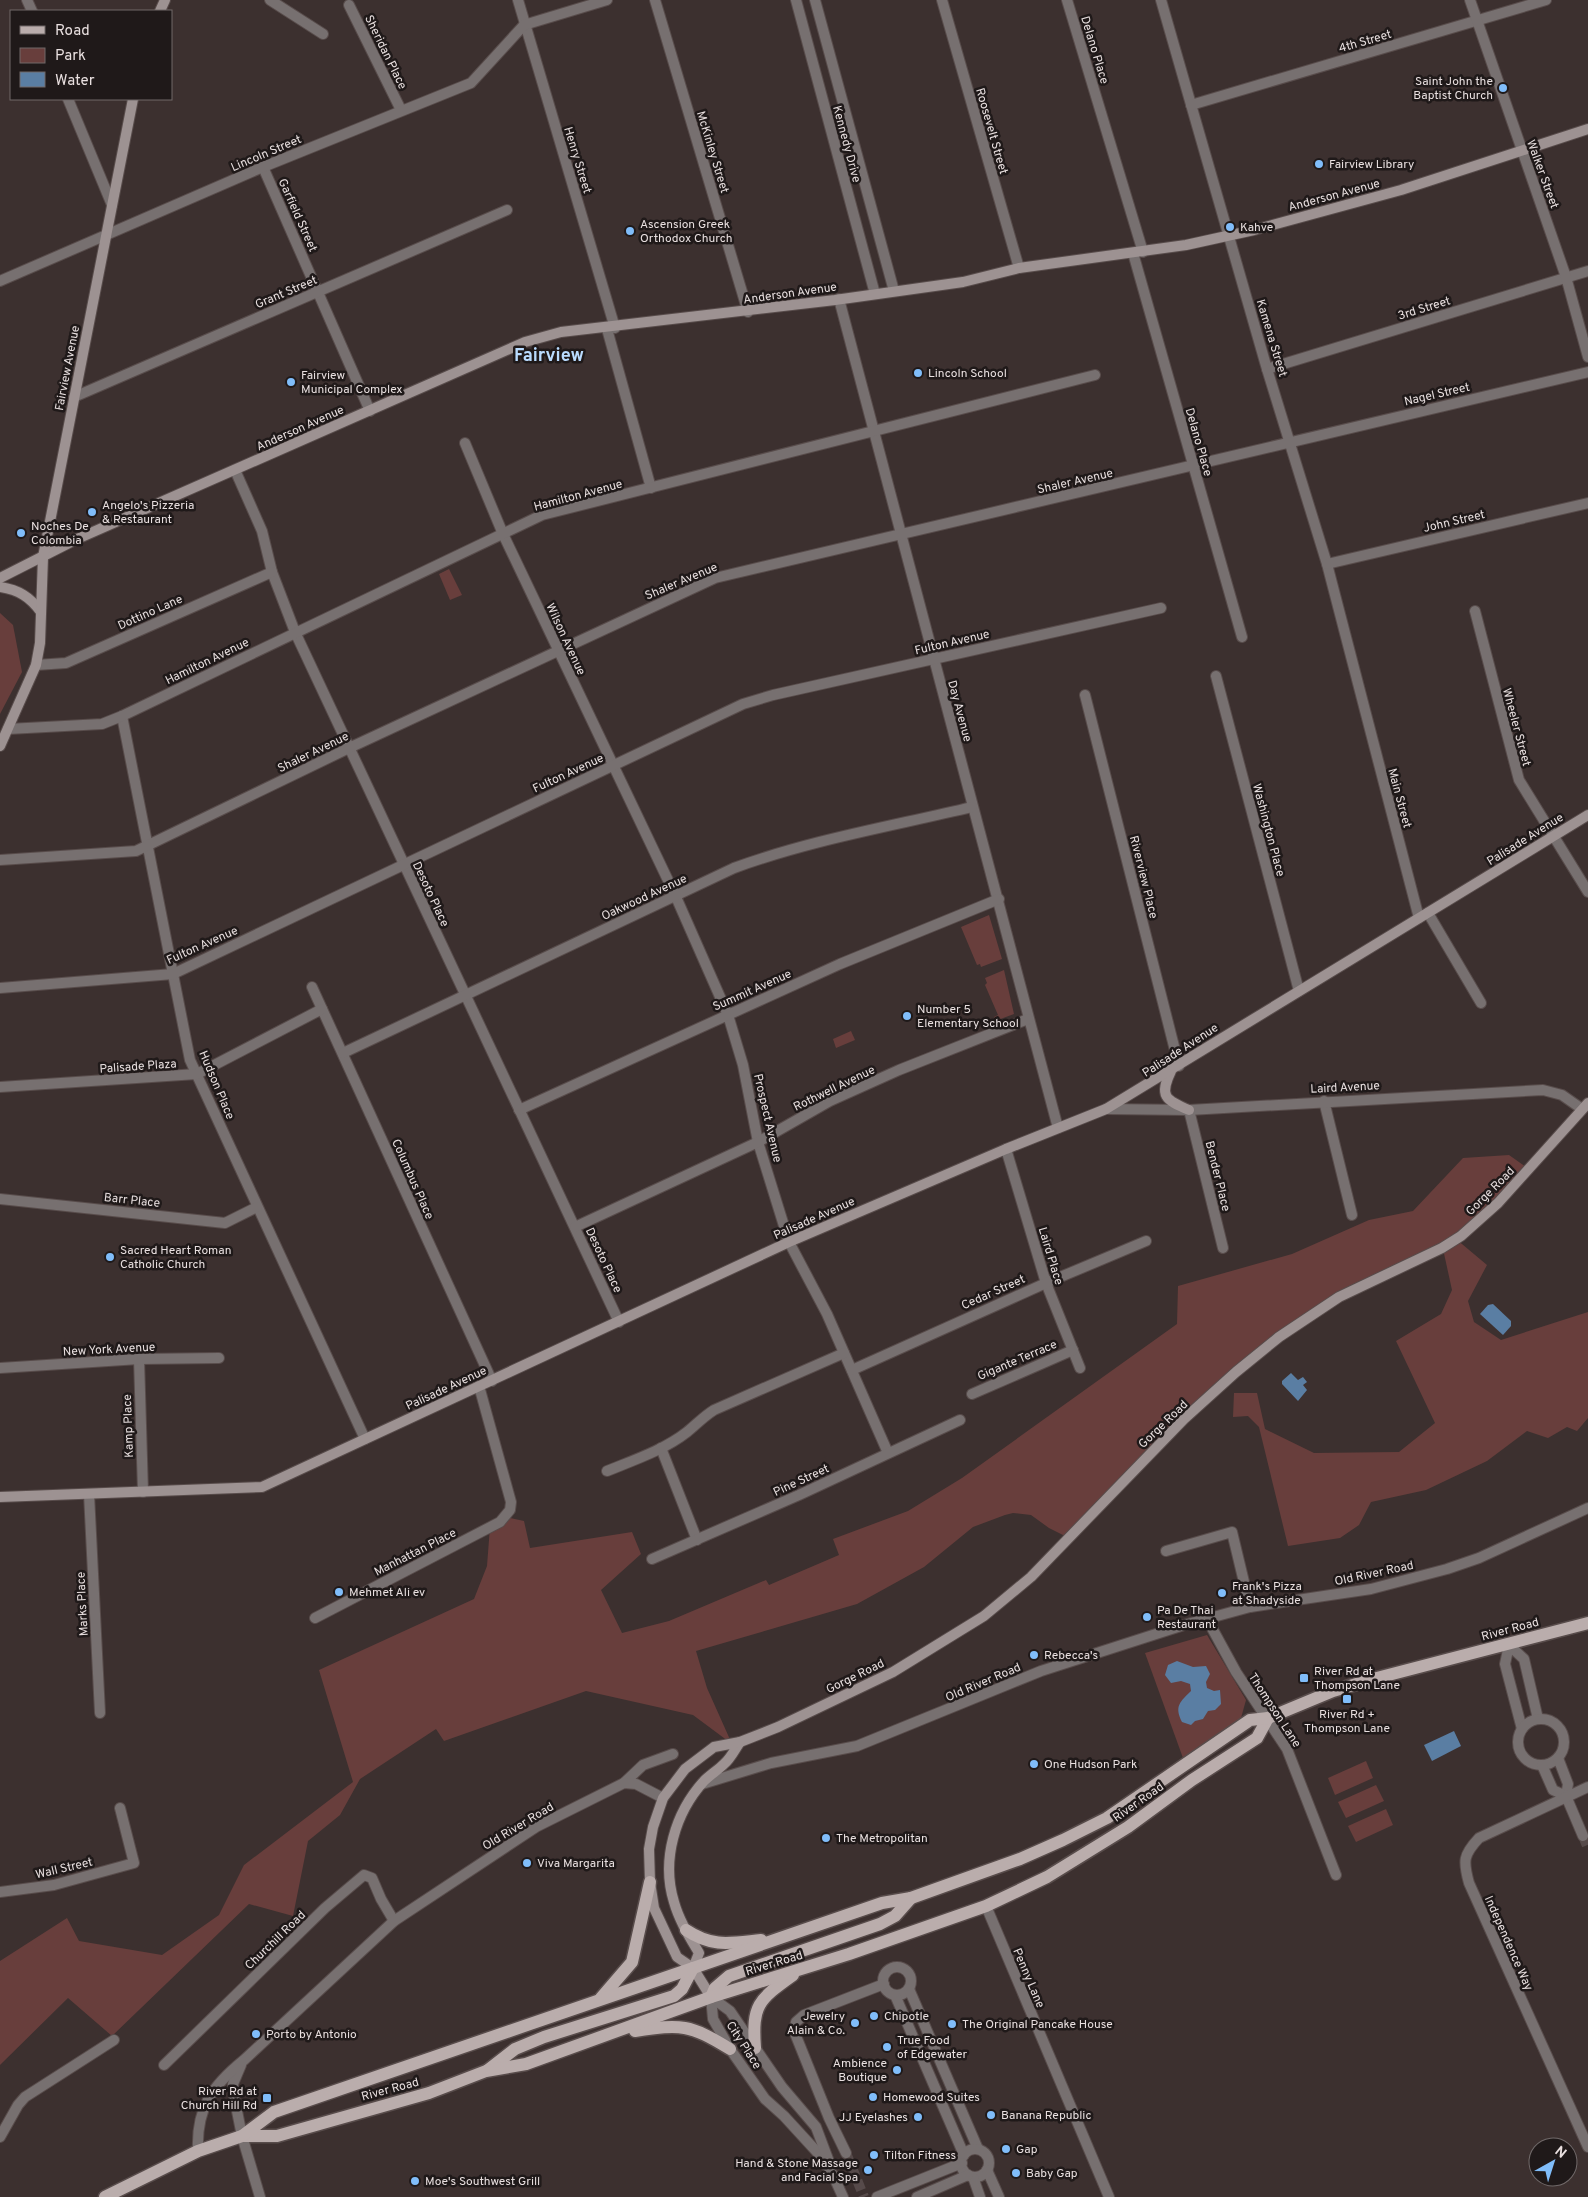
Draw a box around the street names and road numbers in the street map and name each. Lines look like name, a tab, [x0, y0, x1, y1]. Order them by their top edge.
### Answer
street label: Sheridan Place	[360, 13, 410, 92]
street label: Delano Place	[1076, 14, 1112, 86]
street label: 4th Street	[1337, 27, 1394, 57]
street label: Roosevelt Street	[971, 86, 1011, 176]
street label: Kennedy Drive	[828, 104, 864, 185]
street label: McKinley Street	[692, 109, 732, 195]
street label: Henry Street	[559, 125, 595, 196]
street label: Lincoln Street	[229, 132, 304, 176]
street label: Walker Street	[1522, 138, 1562, 211]
street label: Garfield Street	[274, 176, 320, 255]
street label: Anderson Avenue	[1287, 176, 1382, 216]
street label: Grant Street	[253, 273, 320, 313]
street label: Anderson Avenue	[742, 280, 838, 308]
street label: 3rd Street	[1396, 293, 1453, 325]
street label: Kamena Street	[1252, 298, 1290, 379]
street label: Fairview Avenue	[52, 324, 84, 412]
street label: Nagel Street	[1403, 380, 1472, 410]
street label: Anderson Avenue	[254, 402, 347, 455]
street label: Delano Place	[1181, 406, 1215, 478]
street label: Shaler Avenue	[1036, 465, 1115, 498]
street label: Hamilton Avenue	[532, 476, 624, 515]
street label: John Street	[1422, 507, 1487, 537]
street label: Shaler Avenue	[643, 559, 720, 604]
street label: Dottino Lane	[115, 591, 185, 634]
street label: Wilson Avenue	[541, 601, 589, 678]
street label: Fulton Avenue	[913, 627, 991, 659]
street label: Hamilton Avenue	[163, 635, 252, 689]
street label: Day Avenue	[943, 679, 975, 744]
street label: Wheeler Street	[1498, 686, 1534, 768]
street label: Shaler Avenue	[275, 729, 352, 777]
street label: Fulton Avenue	[530, 750, 606, 797]
street label: Main Street	[1383, 767, 1415, 830]
street label: Washington Place	[1248, 782, 1288, 878]
street label: Palisade Avenue	[1484, 810, 1567, 870]
street label: Riverview Place	[1125, 834, 1161, 920]
street label: Desoto Place	[408, 859, 452, 930]
street label: Oakwood Avenue	[599, 871, 690, 925]
street label: Fulton Avenue	[164, 923, 241, 969]
street label: Summit Avenue	[711, 966, 794, 1015]
street label: Palisade Avenue	[1140, 1020, 1222, 1081]
street label: Hudson Place	[194, 1049, 238, 1122]
street label: Palisade Plaza	[99, 1056, 177, 1078]
street label: Rothwell Avenue	[791, 1062, 878, 1116]
street label: Prospect Avenue	[749, 1072, 785, 1164]
street label: Laird Avenue	[1310, 1078, 1380, 1098]
street label: Columbus Place	[387, 1137, 437, 1222]
street label: Bender Place	[1201, 1139, 1234, 1213]
street label: Gorge Road	[1463, 1164, 1519, 1220]
street label: Barr Place	[103, 1190, 161, 1212]
street label: Palisade Avenue	[771, 1194, 858, 1244]
street label: Desoto Place	[581, 1225, 625, 1296]
street label: Laird Place	[1034, 1225, 1066, 1287]
street label: Cedar Street	[959, 1272, 1028, 1314]
street label: Gigante Terrace	[975, 1337, 1060, 1385]
street label: New York Avenue	[62, 1340, 156, 1360]
street label: Palisade Avenue	[403, 1363, 489, 1415]
street label: Kamp Place	[120, 1394, 138, 1458]
street label: Gorge Road	[1135, 1397, 1192, 1452]
street label: Pine Street	[771, 1461, 832, 1501]
street label: Manhattan Place	[372, 1525, 459, 1580]
street label: Old River Road	[1333, 1558, 1415, 1590]
street label: Marks Place	[73, 1571, 93, 1637]
street label: River Road	[1480, 1615, 1541, 1645]
street label: Gorge Road	[824, 1656, 887, 1698]
street label: Old River Road	[943, 1660, 1024, 1706]
street label: Thompson Lane	[1244, 1670, 1304, 1751]
street label: River Road	[1110, 1779, 1167, 1826]
street label: Old River Road	[480, 1799, 557, 1854]
street label: Wall Street	[34, 1855, 94, 1883]
street label: Independence Way	[1480, 1894, 1536, 1993]
street label: Churchill Road	[242, 1908, 309, 1974]
street label: Penny Lane	[1008, 1946, 1048, 2011]
street label: River Road	[744, 1948, 805, 1980]
street label: City Place	[722, 2019, 765, 2073]
street label: River Road	[360, 2075, 421, 2105]

